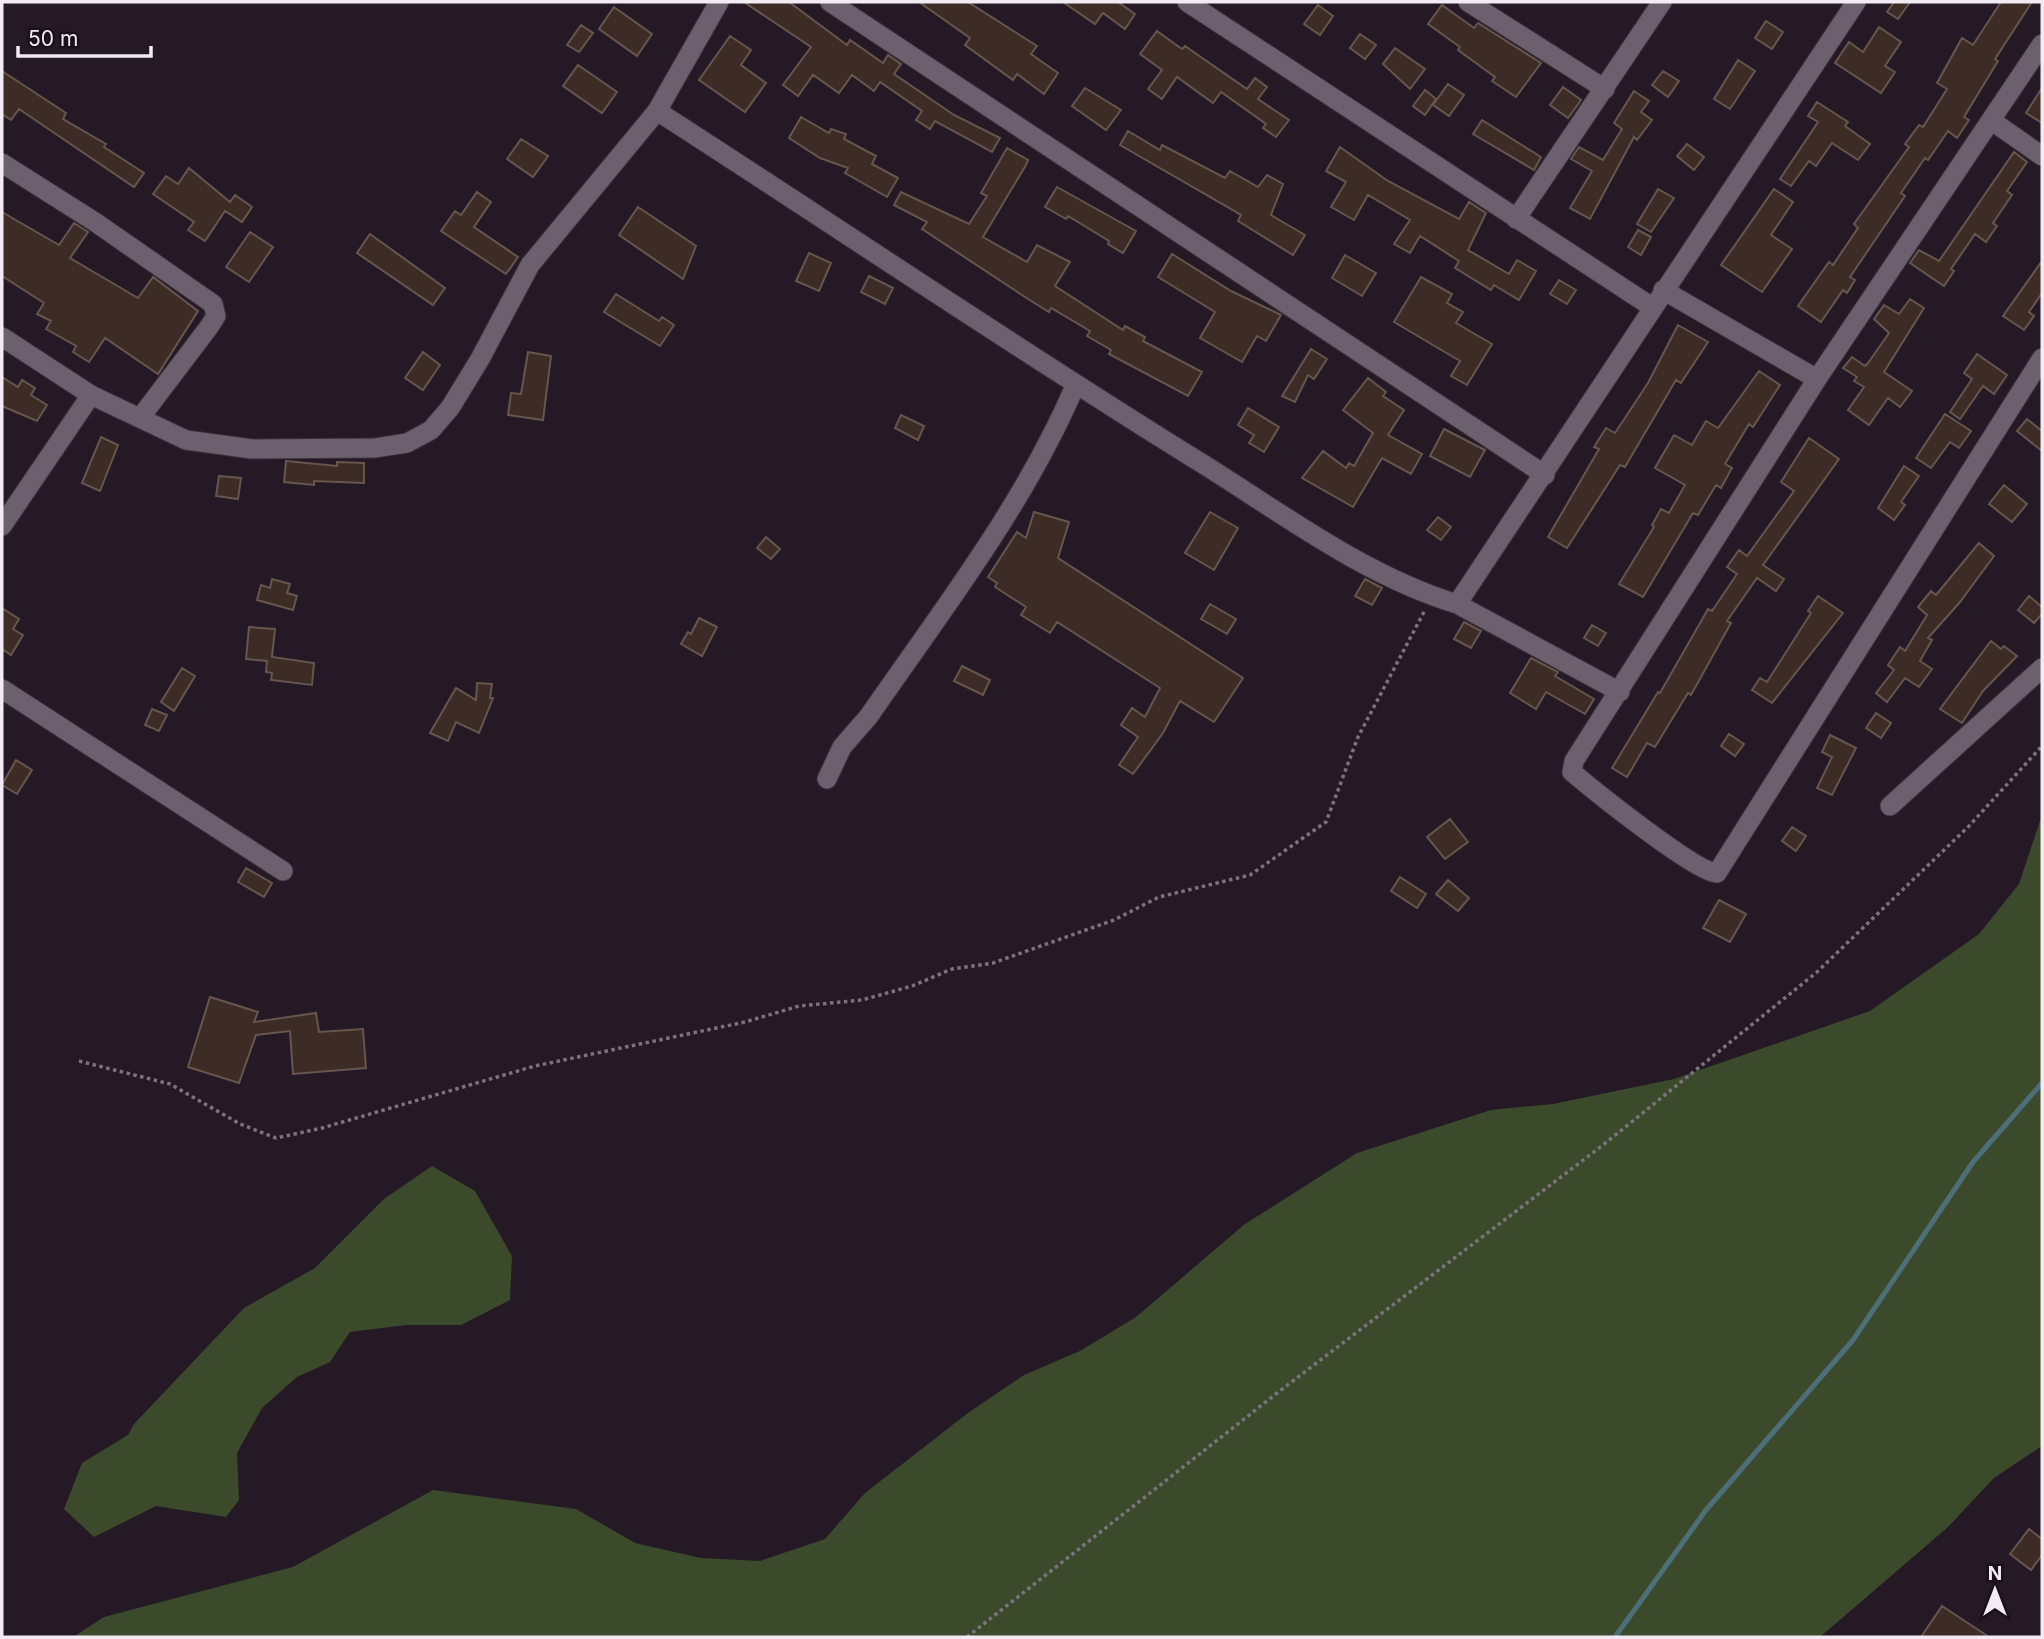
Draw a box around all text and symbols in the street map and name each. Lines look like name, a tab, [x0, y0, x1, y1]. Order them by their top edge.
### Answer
scale bar	[18, 14, 150, 58]
text: 50 m	[28, 26, 78, 51]
north arrow	[1960, 1555, 2030, 1625]
text: N	[1988, 1562, 2002, 1585]

